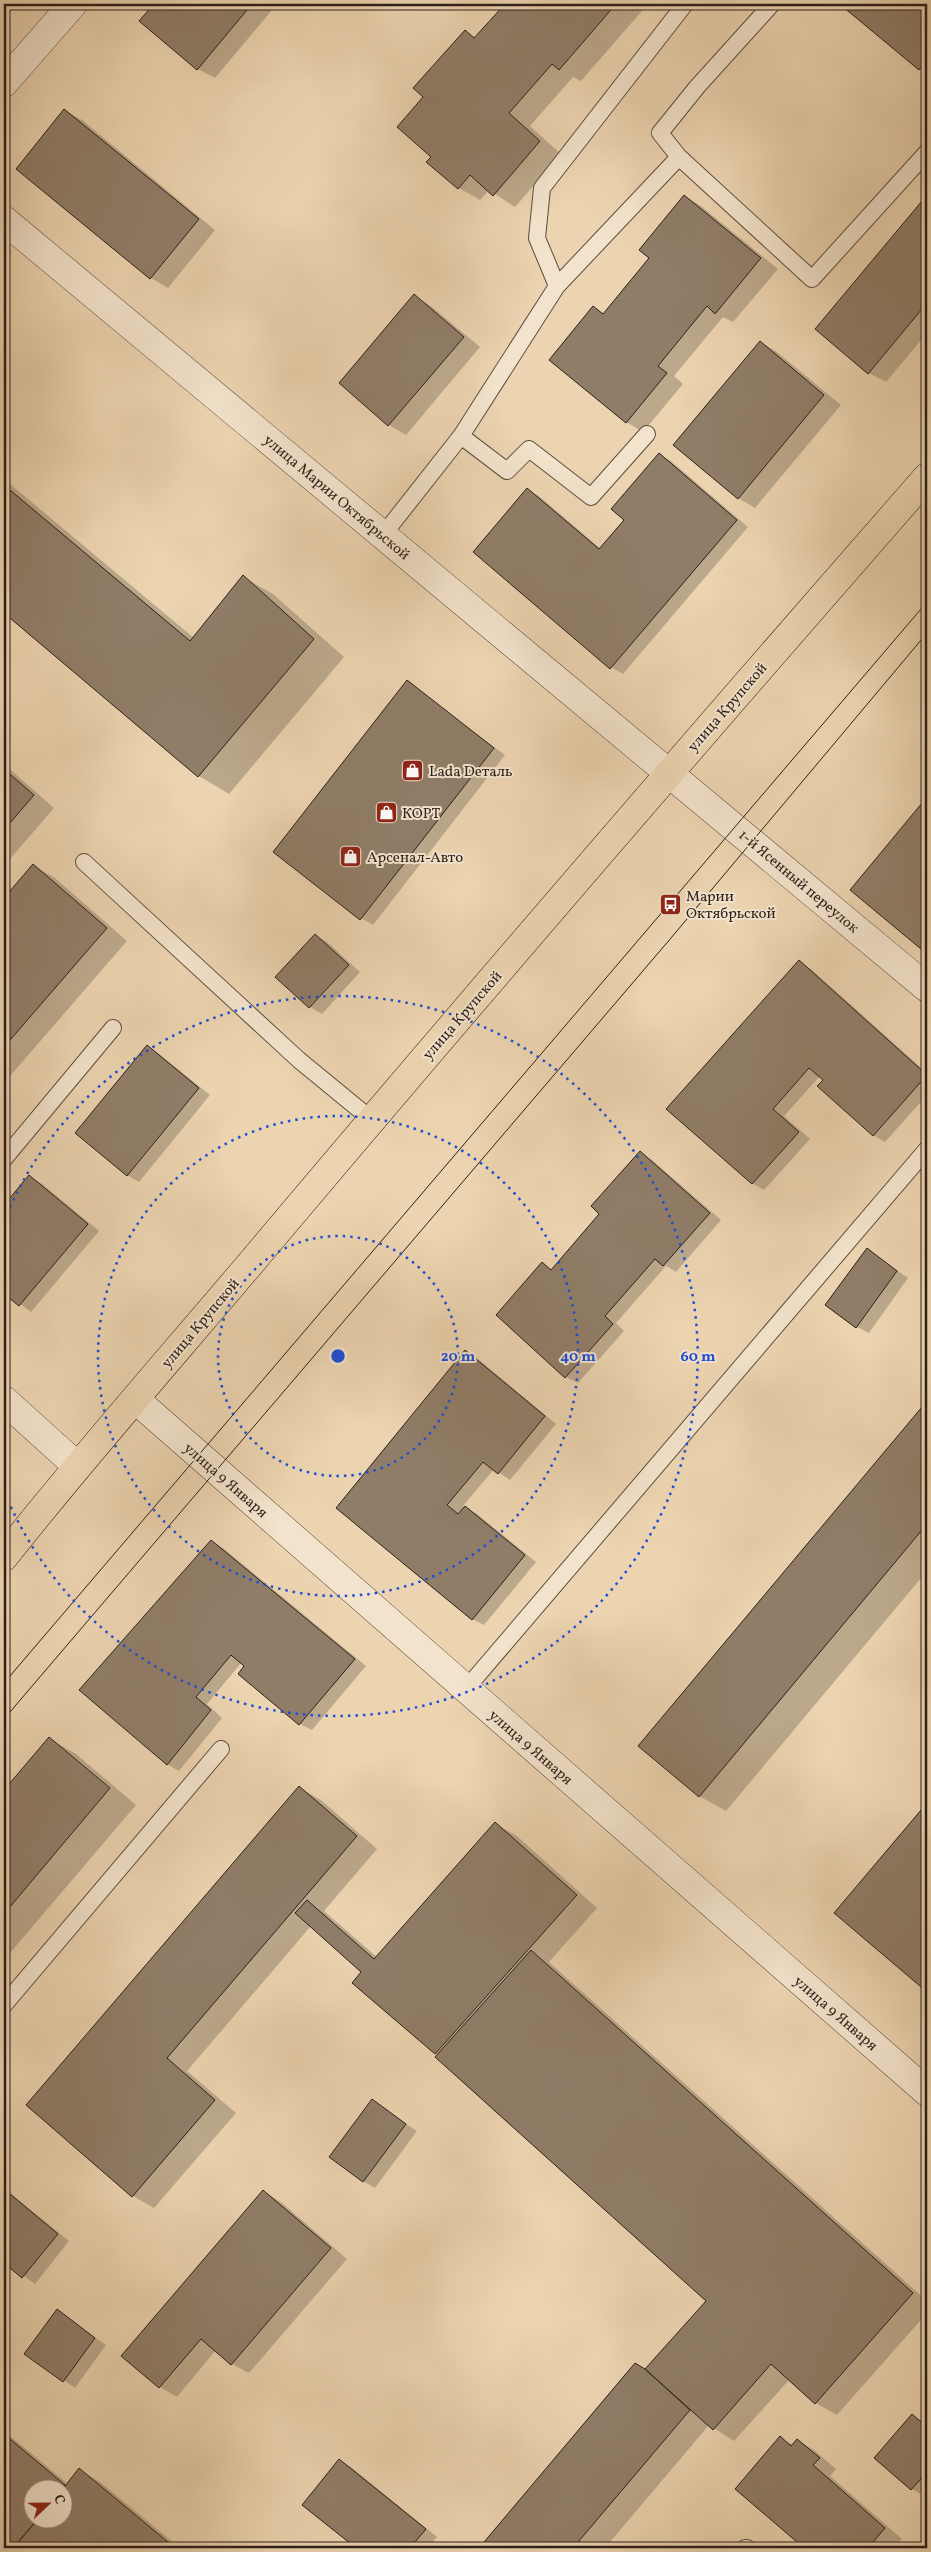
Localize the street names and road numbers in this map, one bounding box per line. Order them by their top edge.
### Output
street label: улица Марии Октябрьской [258,431,414,566]
street label: улица Крупской [684,659,773,757]
street label: 1-й Ясенный переулок [733,825,863,939]
street label: улица Крупской [419,967,508,1065]
street label: улица Крупской [157,1274,245,1374]
street label: улица 9 Января [178,1439,272,1524]
street label: улица 9 Января [483,1706,577,1791]
street label: улица 9 Января [788,1972,882,2057]

